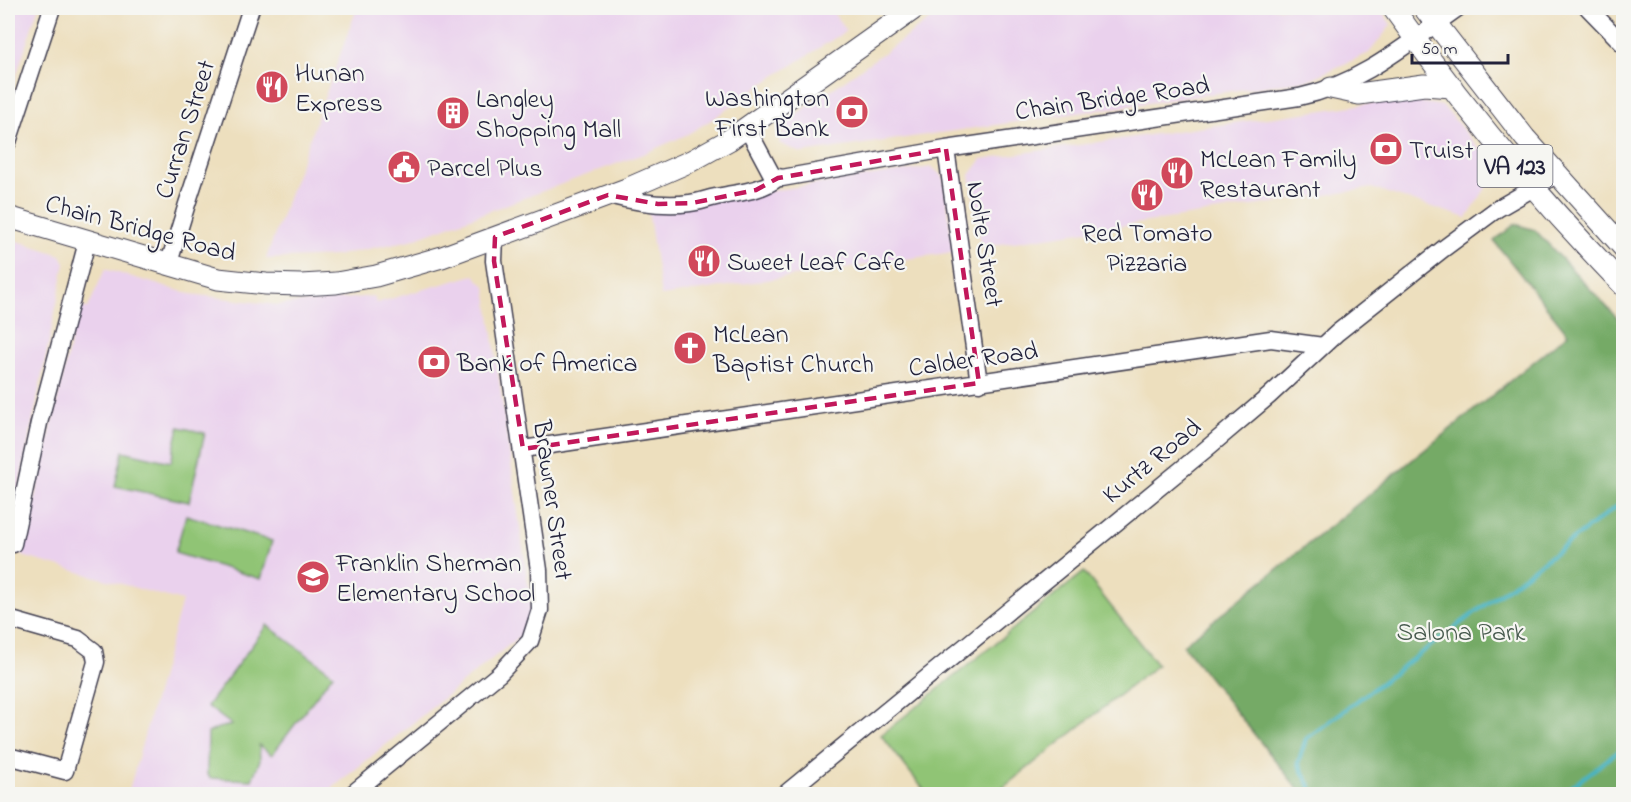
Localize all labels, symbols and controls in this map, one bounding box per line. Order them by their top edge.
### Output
scale bar [1412,27,1508,65]
text: 50 m [1421,37,1458,63]
street label: Curran Street [147,55,227,204]
place label: Hunan Express [295,56,383,124]
street label: Chain Bridge Road [1013,67,1212,132]
restaurant icon: Hunan Express [254,69,290,105]
place label: Washington First Bank [705,81,830,149]
place label: Langley Shopping Mall [476,82,621,150]
bank icon: Washington First Bank [834,94,870,130]
building icon: Langley Shopping Mall [435,95,471,131]
bank icon: Truist [1368,131,1404,167]
place label: Truist [1409,133,1474,171]
place label: McLean Family Restaurant [1200,142,1357,210]
road number: VA 123 [1478,145,1552,187]
public building icon: Parcel Plus [386,149,422,185]
place label: Parcel Plus [427,151,543,189]
restaurant icon: McLean Family Restaurant [1159,155,1195,191]
restaurant icon: Red Tomato Pizzaria [1129,177,1165,213]
street label: Nolte Street [954,179,1012,310]
street label: Chain Bridge Road [41,186,240,274]
place label: Red Tomato Pizzaria [1082,216,1213,284]
restaurant icon: Sweet Leaf Cafe [686,243,722,279]
place label: Sweet Leaf Cafe [727,245,906,283]
place label: McLean Baptist Church [712,317,874,385]
church icon: McLean Baptist Church [672,330,708,366]
street label: Calder Road [906,333,1041,389]
bank icon: Bank of America [416,344,452,380]
place label: Bank of America [456,346,638,384]
street label: Kurtz Road [1095,410,1211,514]
street label: Brawner Street [521,417,581,583]
place label: Franklin Sherman Elementary School [335,546,535,614]
school or university icon: Franklin Sherman Elementary School [295,559,331,595]
park label: Salona Park [1397,615,1526,653]

